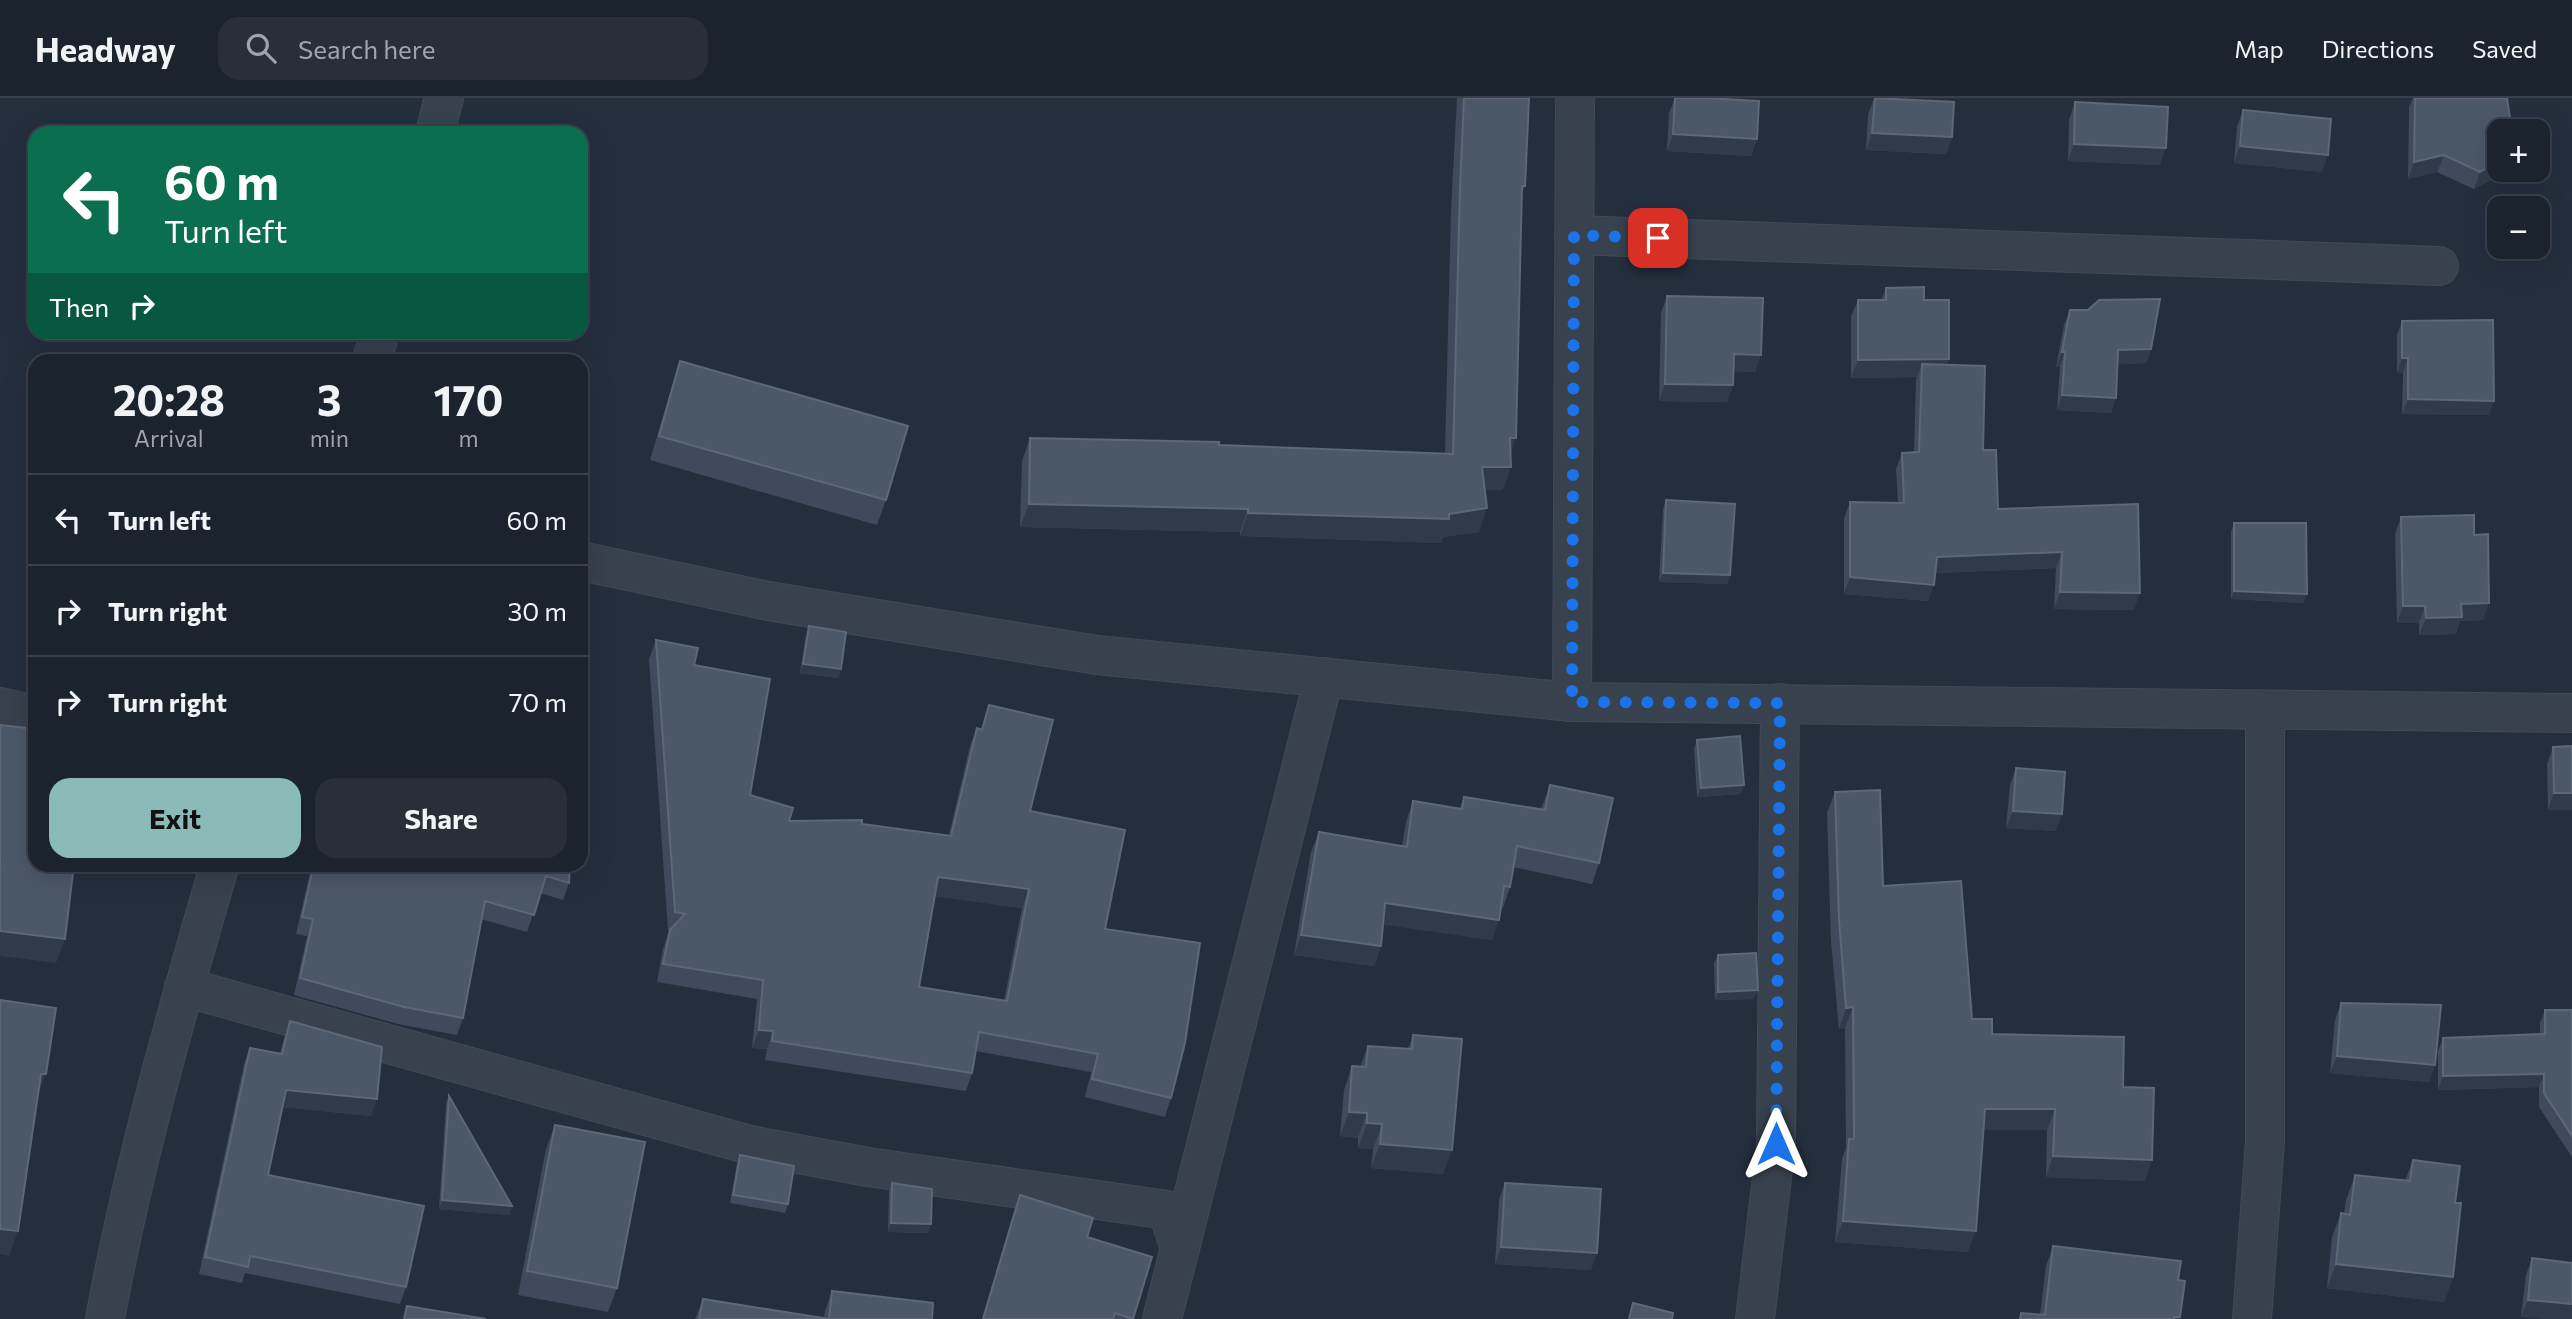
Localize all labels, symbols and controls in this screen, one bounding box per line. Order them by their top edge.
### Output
search box [218,17,708,80]
text: Headway [35,28,176,69]
icon: search [242,29,280,67]
text: Search here [298,33,436,64]
text: Map [2234,34,2284,63]
text: Directions [2322,34,2434,63]
text: Saved [2472,34,2537,63]
map controls [2487,119,2550,259]
button: + [2487,119,2550,182]
text: 60 m [164,150,279,210]
icon: left [49,154,140,245]
button: − [2487,196,2550,259]
pin [1628,208,1688,268]
text: Turn left [164,210,288,250]
icon: arrive [1639,219,1677,257]
icon: right [123,287,161,325]
text: Then [49,291,109,322]
text: 20:28 [113,373,225,425]
text: 3 [317,373,342,425]
text: 170 [434,373,503,425]
text: Arrival [134,424,204,452]
text: min [310,424,349,452]
text: m [458,424,478,452]
icon: left [49,501,87,539]
text: Turn left [108,504,211,535]
text: 60 m [507,504,567,535]
icon: right [49,592,87,630]
text: Turn right [108,595,227,626]
text: 30 m [508,595,567,626]
icon: right [49,683,87,721]
text: Turn right [108,686,227,717]
text: 70 m [509,686,567,717]
button: Exit [49,778,301,858]
button: Share [315,778,567,858]
position arrow [1739,1107,1813,1181]

